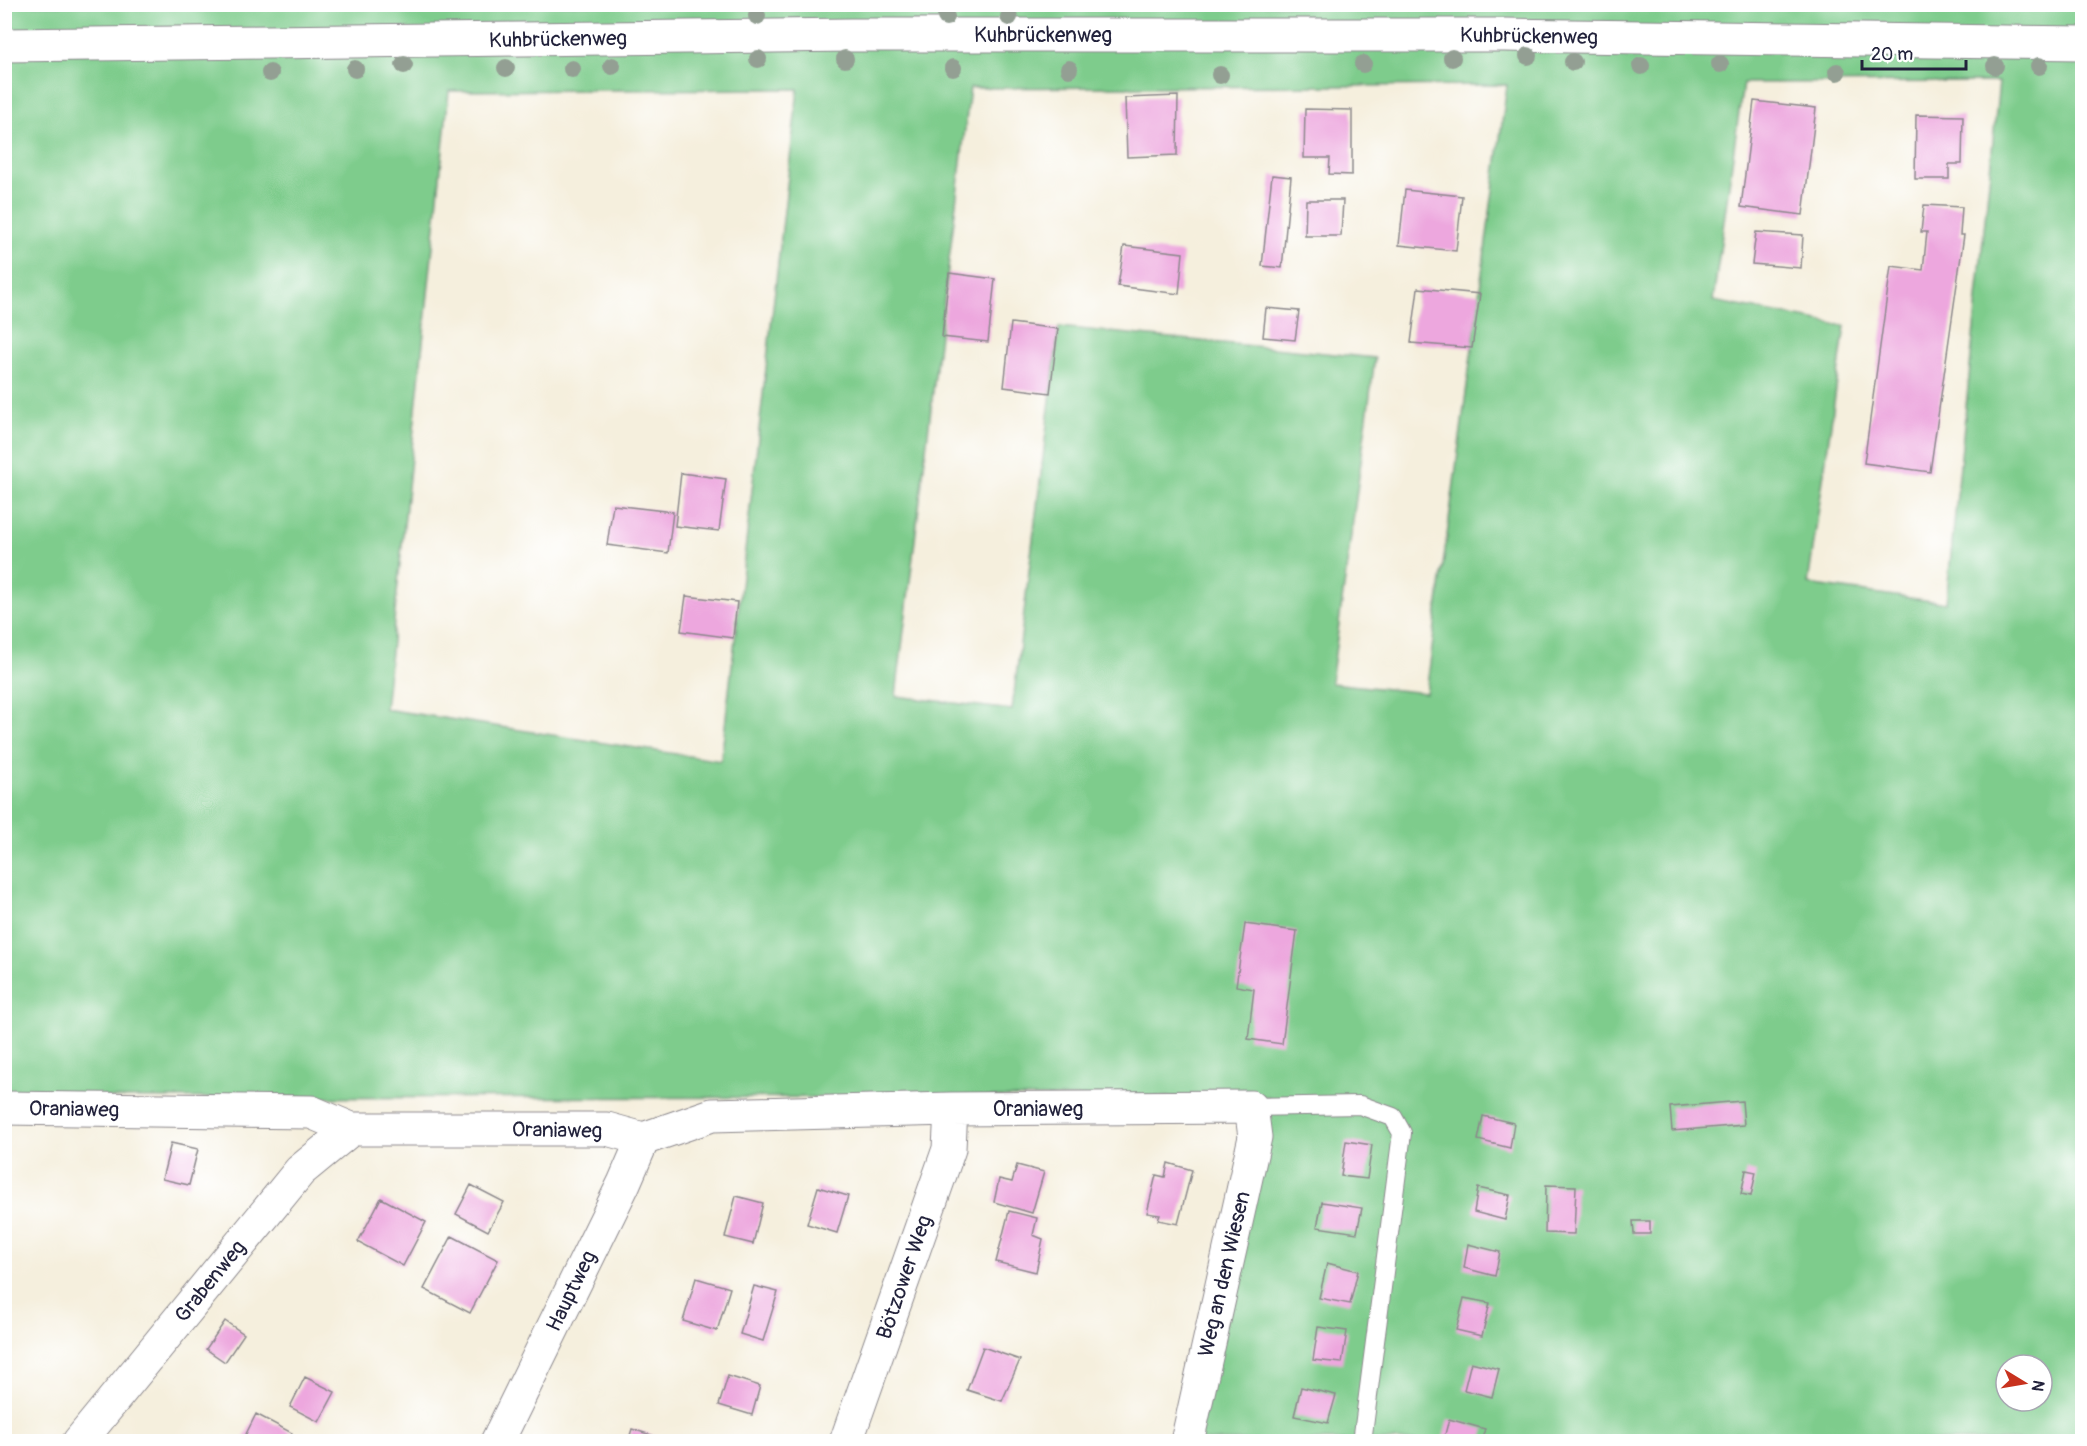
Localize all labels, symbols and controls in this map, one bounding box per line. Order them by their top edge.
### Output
street label: Kuhbrückenweg [974,22,1112,49]
street label: Kuhbrückenweg [1460,22,1598,51]
street label: Kuhbrückenweg [489,25,627,54]
scale bar [1862,33,1966,71]
text: 20 m [1871,43,1913,66]
street label: Oraniaweg [29,1095,119,1124]
street label: Oraniaweg [993,1096,1083,1123]
street label: Oraniaweg [512,1116,602,1145]
street label: Weg an den Wiesen [1192,1189,1257,1360]
street label: Bötzower Weg [871,1212,938,1343]
street label: Grabenweg [169,1235,252,1328]
street label: Hauptweg [540,1246,603,1336]
north arrow [1994,1353,2054,1413]
text: N [2027,1378,2049,1393]

